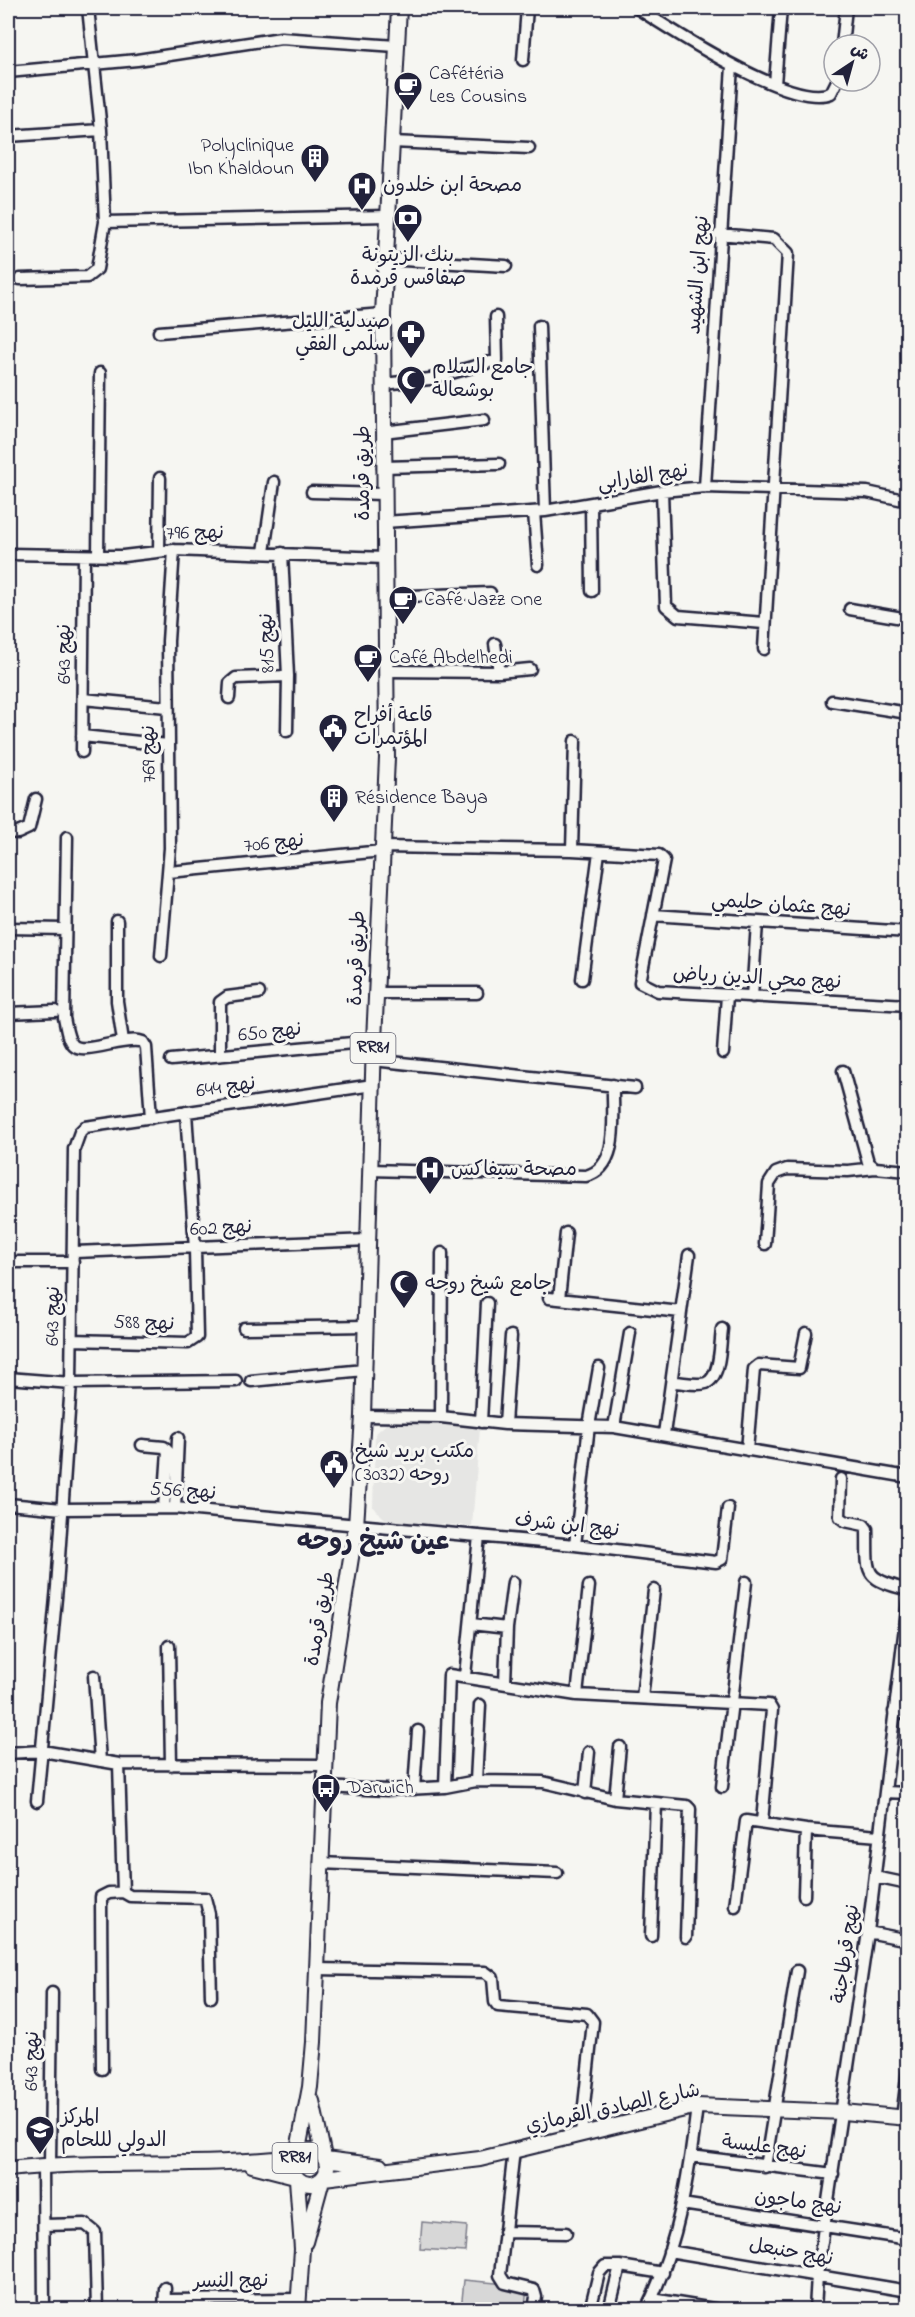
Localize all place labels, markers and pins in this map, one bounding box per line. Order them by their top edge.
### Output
place label: Cafétéria Les Cousins [429,60,527,112]
cafe icon: Cafétéria Les Cousins [392,70,424,112]
place label: Polyclinique Ibn Khaldoun [188,132,294,184]
building icon: Polyclinique Ibn Khaldoun [299,142,331,184]
hospital icon: مصحة ابن خلدون [346,170,378,212]
place label: مصحة ابن خلدون [383,172,522,201]
bank icon: بنك الزيتونة صفاقس قرمدة [392,202,424,244]
place label: بنك الزيتونة صفاقس قرمدة [350,242,466,294]
place label: صيدلية الليل سلمى الفقي [292,308,390,361]
pharmacy icon: صيدلية الليل سلمى الفقي [395,318,427,360]
place label: جامع السلام بوشعالة [432,354,533,406]
mosque icon: جامع السلام بوشعالة [395,364,427,406]
cafe icon: Café Jazz One [387,584,419,626]
place label: Café Jazz One [424,586,542,615]
cafe icon: Café Abdelhedi [352,642,384,684]
place label: Café Abdelhedi [389,644,513,673]
place label: قاعة أفراح المؤتمرات [354,702,433,754]
public building icon: قاعة أفراح المؤتمرات [317,712,349,754]
building icon: Résidence Baya [318,782,350,824]
place label: Résidence Baya [355,784,488,813]
hospital icon: مصحة سيفاكس [414,1154,446,1196]
place label: مصحة سيفاكس [451,1156,577,1185]
mosque icon: جامع شيخ روحه [388,1268,420,1310]
place label: جامع شيخ روحه [425,1270,552,1299]
place label: مكتب بريد شيخ روحه (3032) [355,1438,474,1490]
public building icon: مكتب بريد شيخ روحه (3032) [318,1448,350,1490]
bus stop icon: Darwich [310,1772,342,1814]
place label: Darwich [346,1774,414,1803]
place label: المركز الدولي لللحام [59,2104,167,2157]
school or university icon: المركز الدولي لللحام [24,2114,56,2156]

